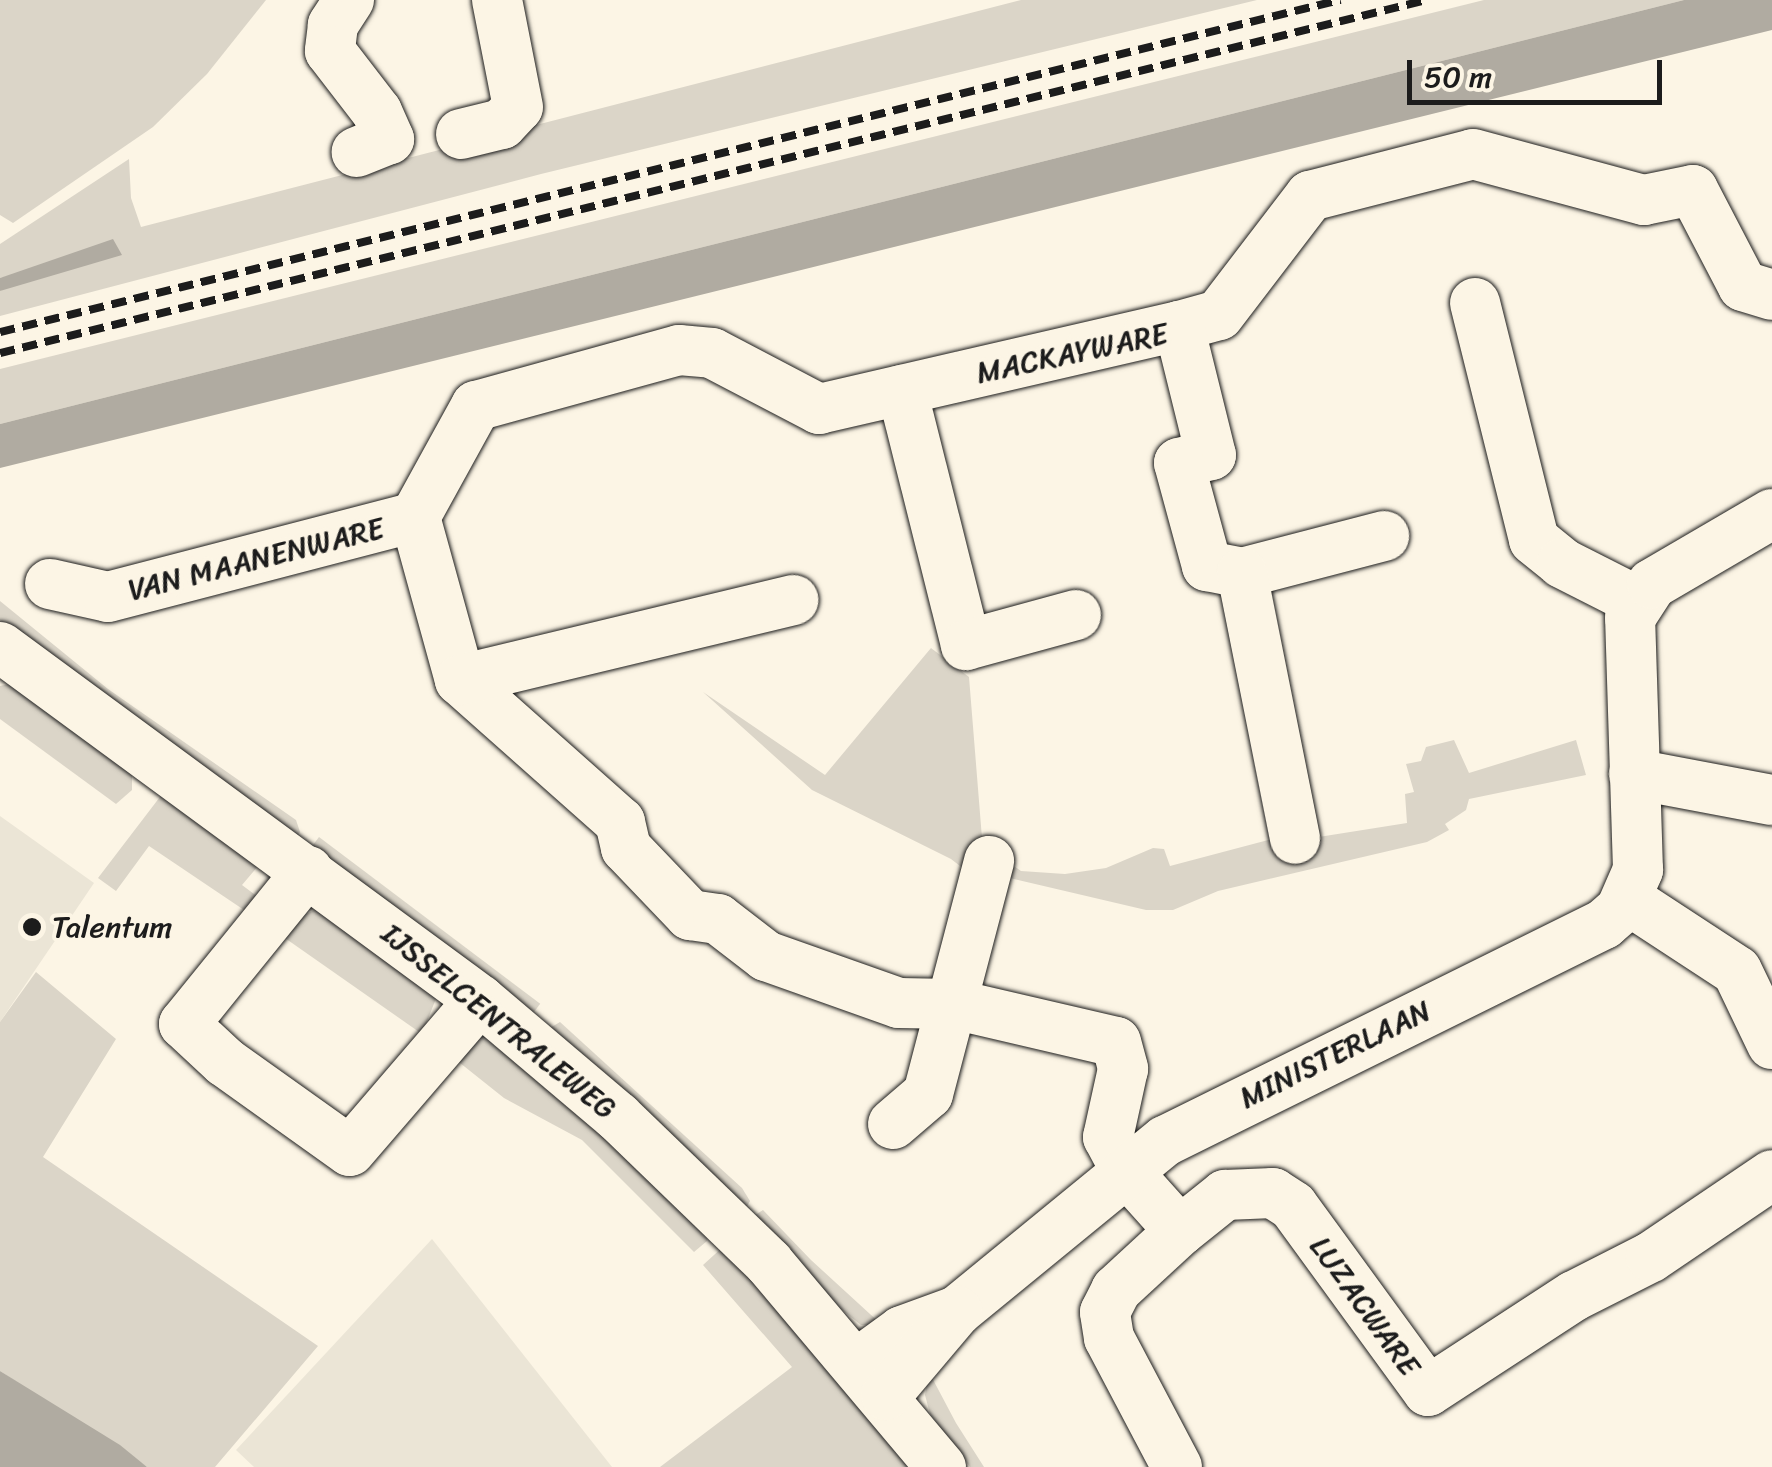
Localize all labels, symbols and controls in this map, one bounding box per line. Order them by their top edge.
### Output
scale bar [1412,40,1667,102]
text: 50 m [1424,50,1492,104]
street label: MACKAYWARE [973,315,1171,391]
street label: VAN MAANENWARE [126,510,386,608]
place label: Talentum [52,909,172,945]
street label: IJSSELCENTRALEWEG [374,915,624,1127]
marker: Talentum [21,916,43,938]
street label: MINISTERLAAN [1234,992,1436,1116]
street label: LUZACWARE [1302,1229,1428,1383]

